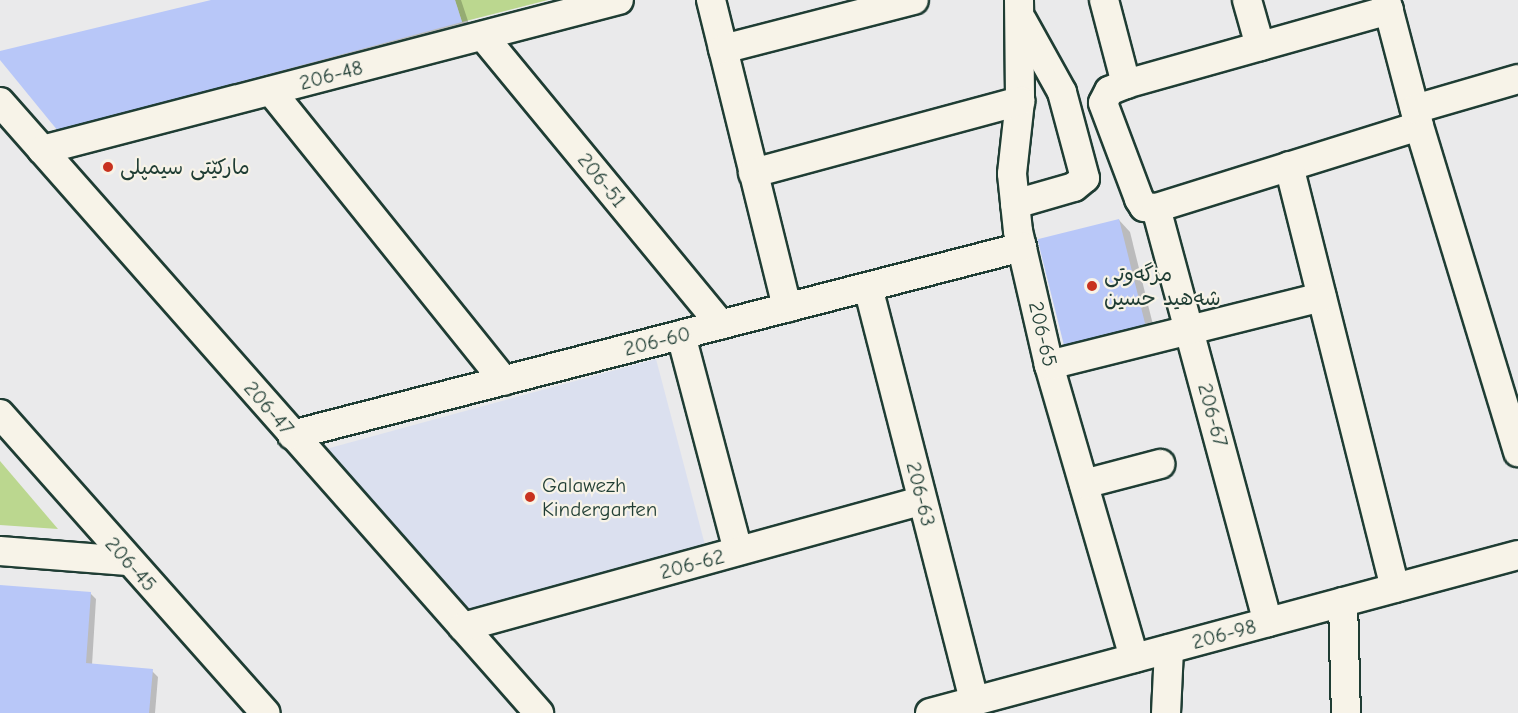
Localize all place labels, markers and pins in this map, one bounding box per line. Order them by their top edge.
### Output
place label: مارکێتی سیمپلی [120,154,250,180]
marker: مارکێتی سیمپلی [101,160,115,174]
place label: مزگەوتی شەهید حسين [1104,261,1221,311]
marker: مزگەوتی شەهید حسين [1085,279,1099,293]
place label: Galawezh Kindergarten [542,472,657,522]
marker: Galawezh Kindergarten [523,490,537,504]

